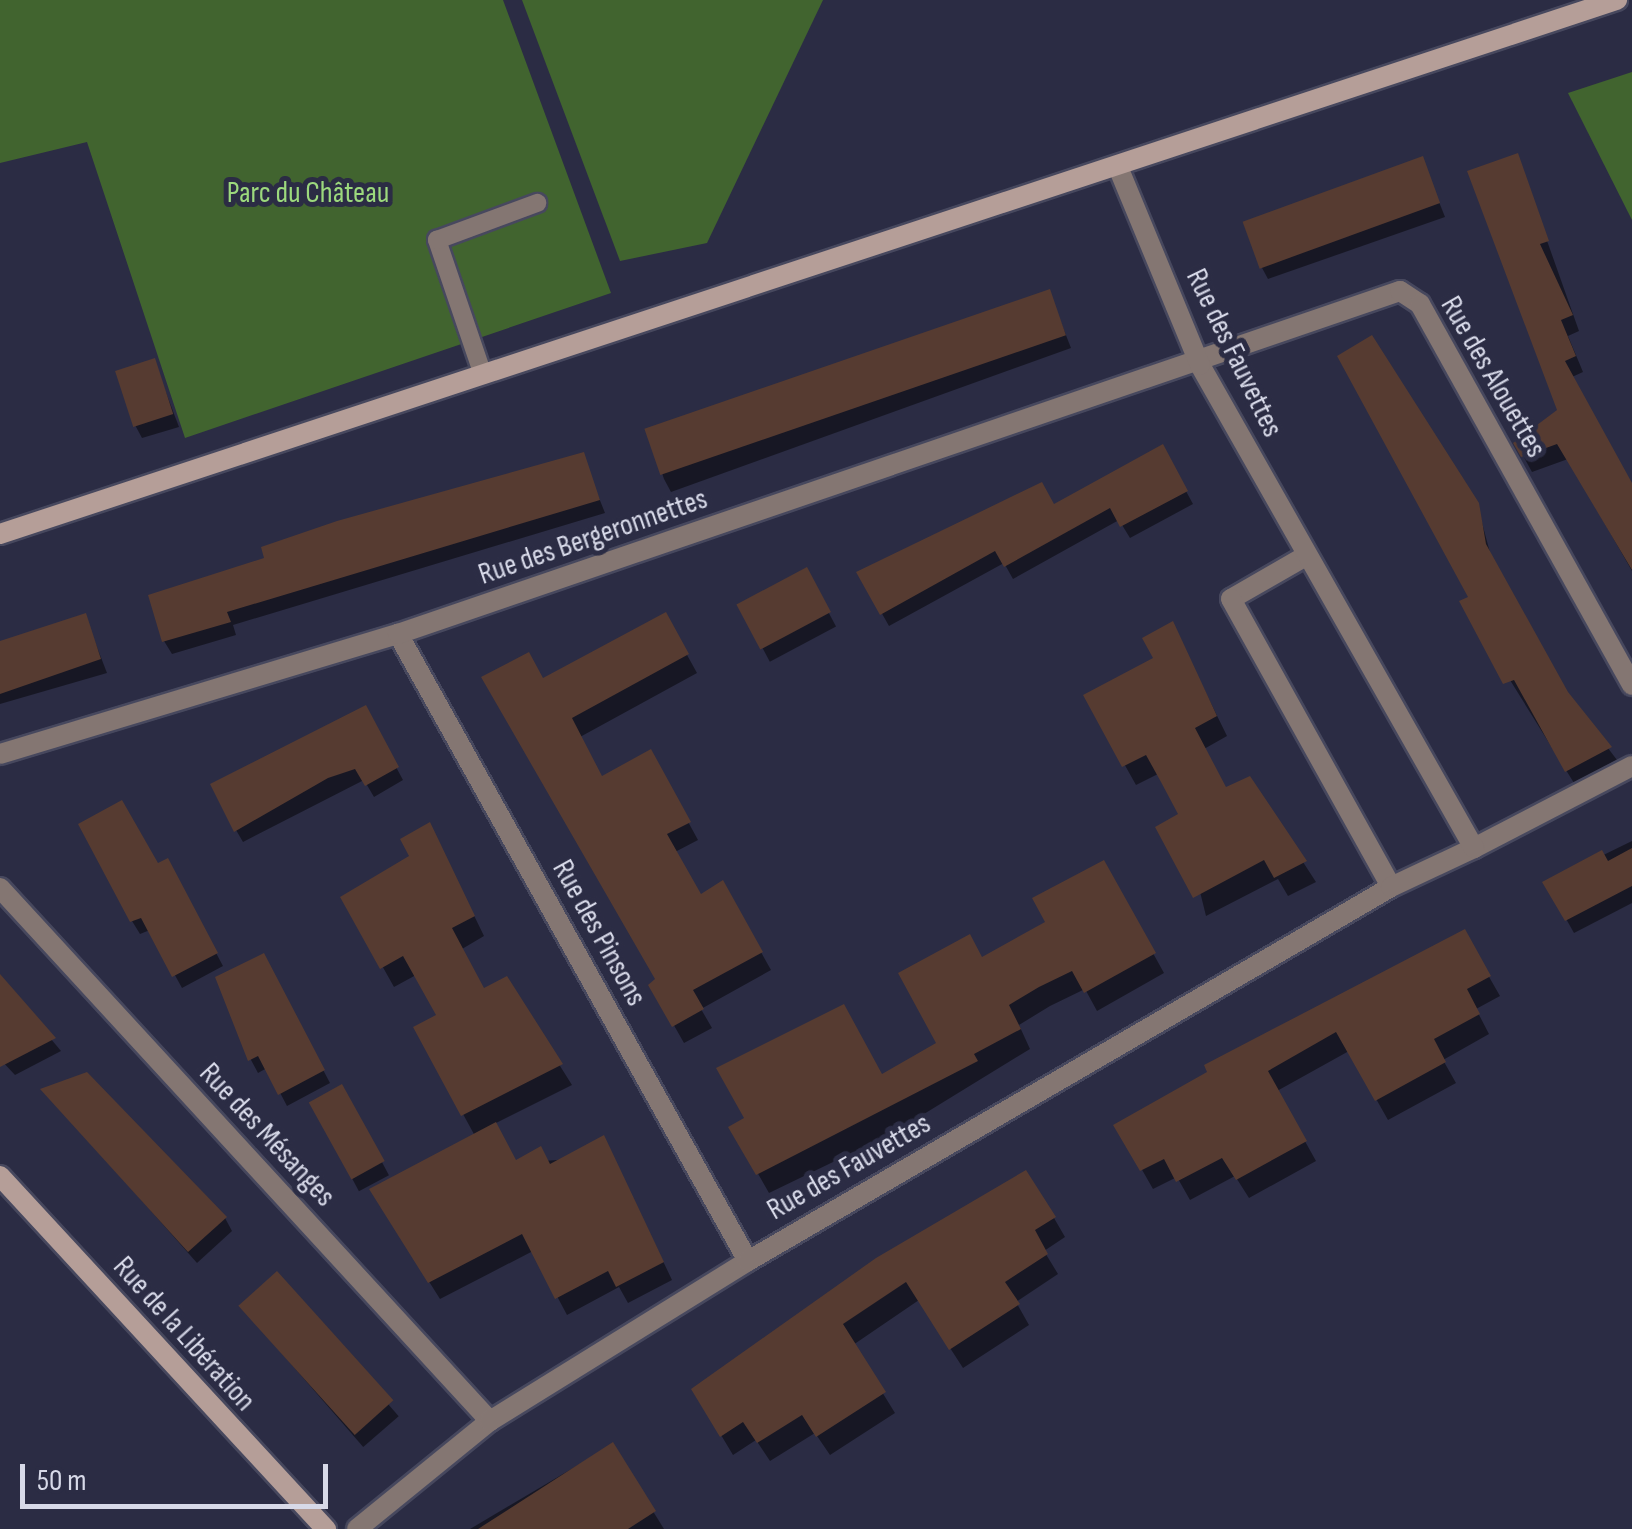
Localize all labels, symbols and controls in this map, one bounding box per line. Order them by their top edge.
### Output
park label: Parc du Château [227,175,389,211]
street label: Rue des Fauvettes [1178,263,1290,443]
street label: Rue des Alouettes [1432,290,1554,464]
street label: Rue des Bergeronnettes [474,481,712,593]
street label: Rue des Pinsons [544,854,654,1012]
street label: Rue des Mésanges [191,1056,343,1214]
street label: Rue des Fauvettes [761,1106,937,1228]
street label: Rue de la Libération [105,1249,263,1419]
scale bar [25,1444,332,1506]
text: 50 m [37,1463,86,1499]

